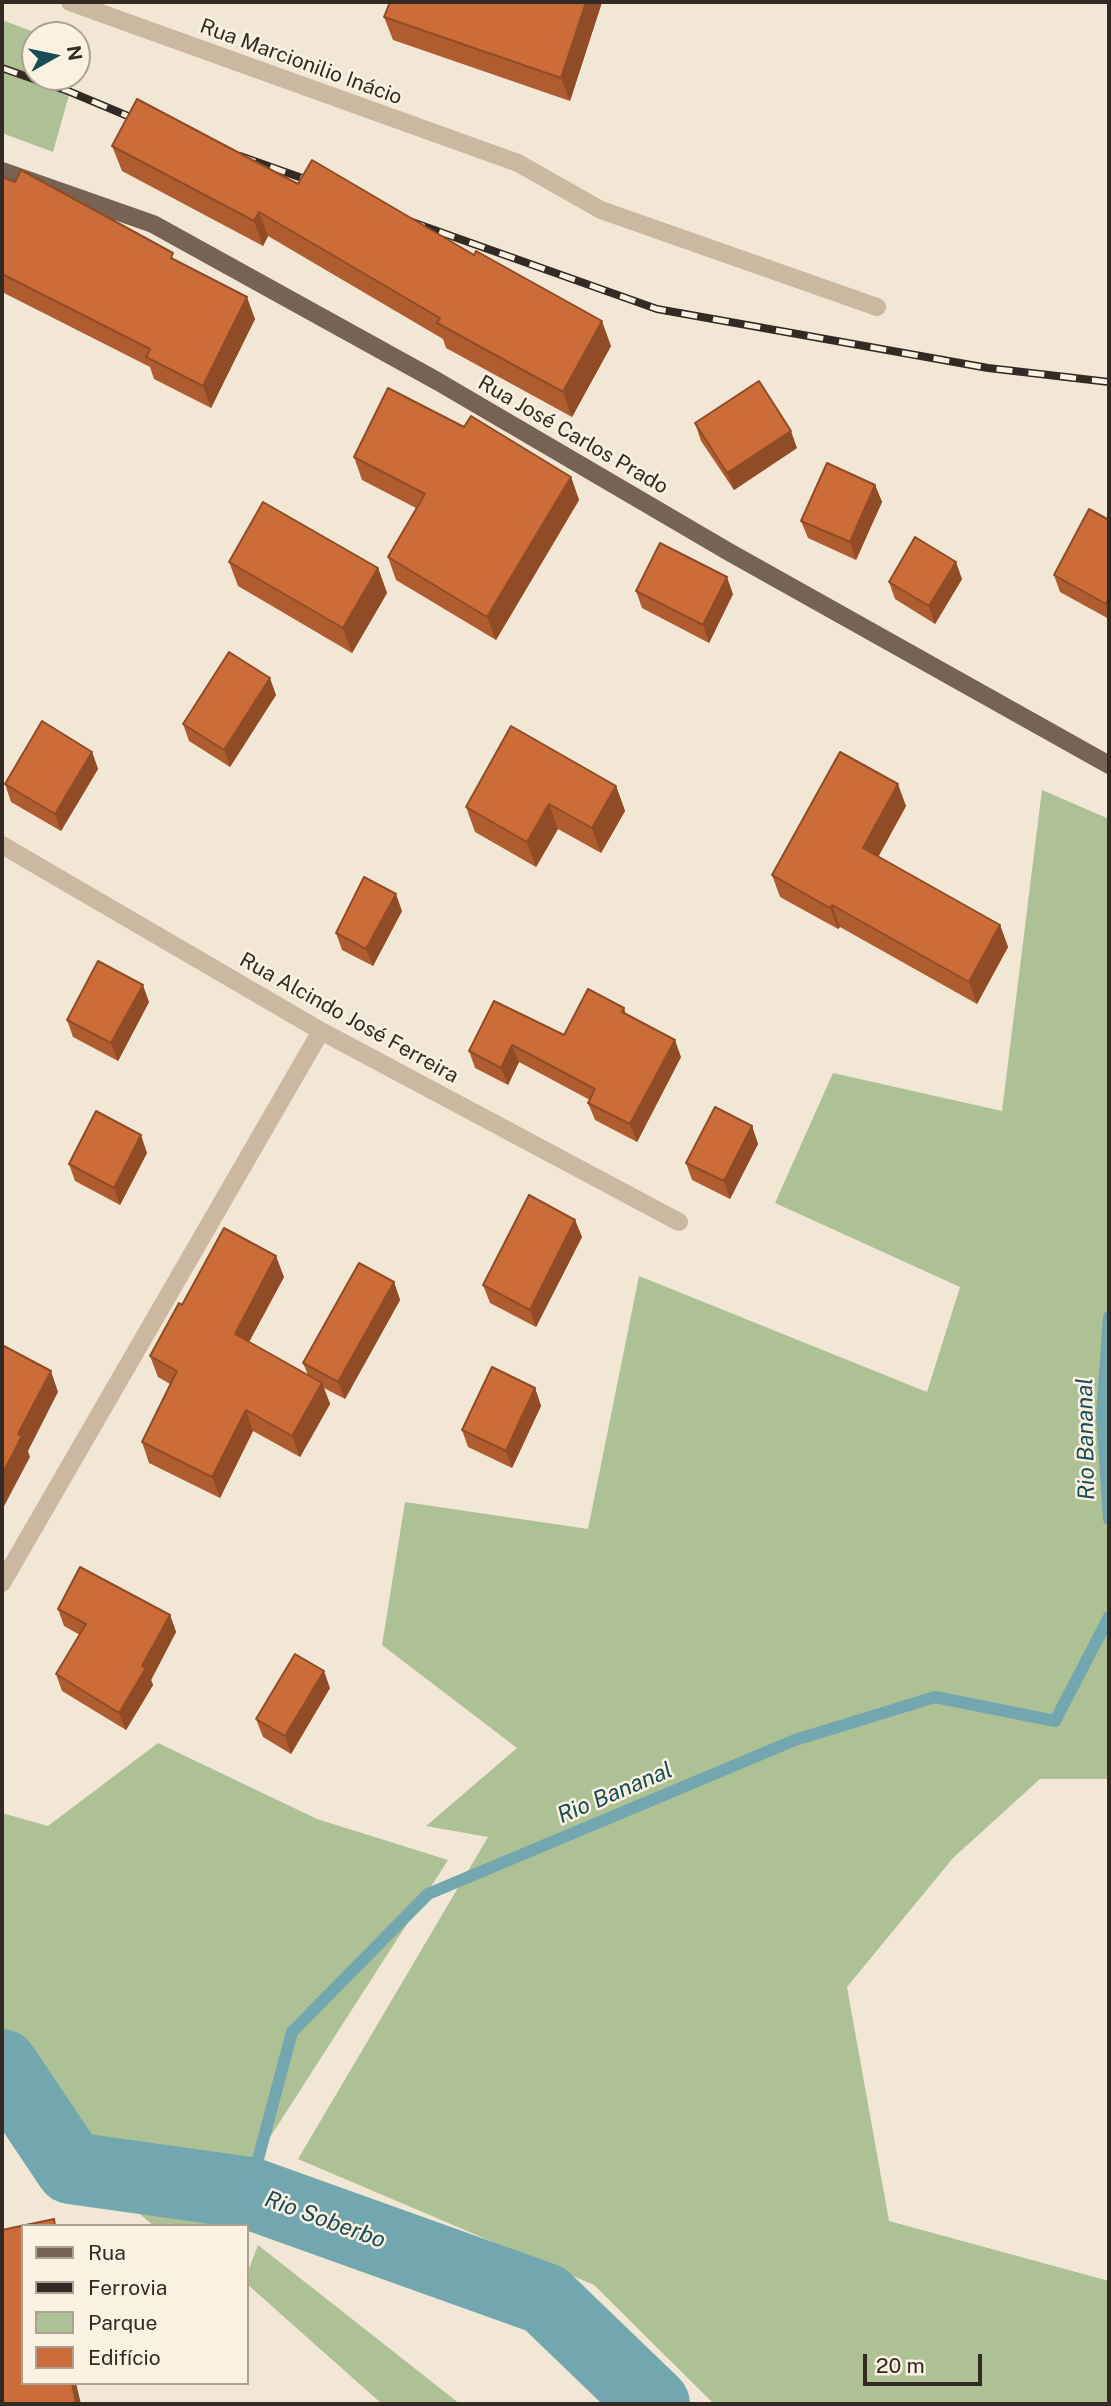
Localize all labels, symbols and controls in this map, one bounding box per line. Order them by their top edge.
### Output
street label: Rua Marcionilio Inácio [196,14,406,110]
north arrow [21,21,91,91]
text: N [63,44,87,62]
street label: Rua José Carlos Prado [473,370,673,500]
street label: Rua Alcindo José Ferreira [235,947,463,1089]
water label: Rio Bananal [1071,1378,1101,1500]
water label: Rio Bananal [553,1756,677,1830]
water label: Rio Soberbo [261,2185,389,2255]
legend [21,2224,248,2385]
text: Rua [88,2240,126,2265]
text: Ferrovia [88,2275,167,2300]
text: Parque [88,2310,157,2335]
scale bar [866,2340,985,2384]
text: Edifício [88,2345,161,2370]
text: 20 m [876,2353,925,2378]

